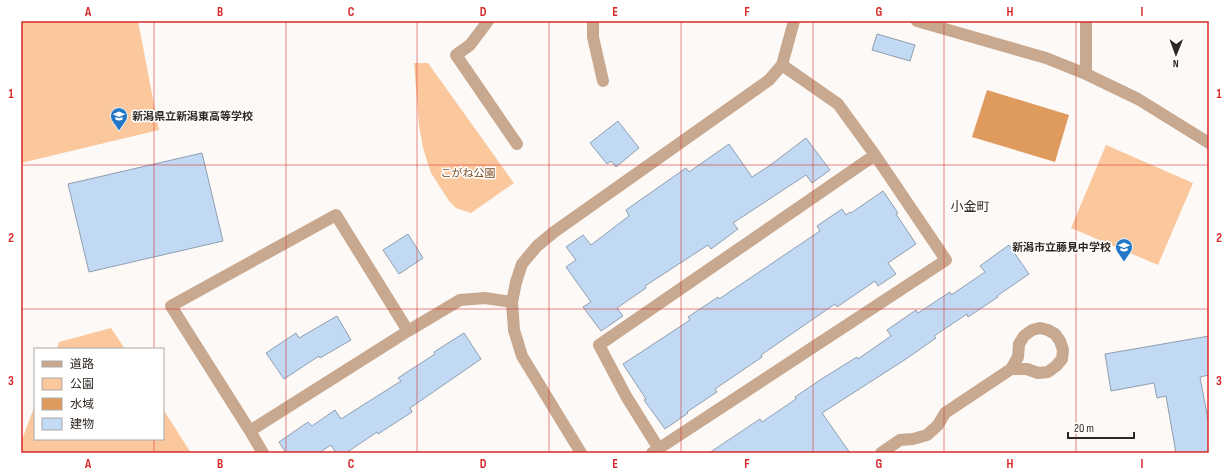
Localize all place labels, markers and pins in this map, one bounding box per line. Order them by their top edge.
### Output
school or university icon: 新潟県立新潟東高等学校 [109,106,129,131]
place label: 新潟県立新潟東高等学校 [132,110,253,123]
school or university icon: 新潟市立藤見中学校 [1114,237,1134,262]
place label: 新潟市立藤見中学校 [1012,241,1111,254]

